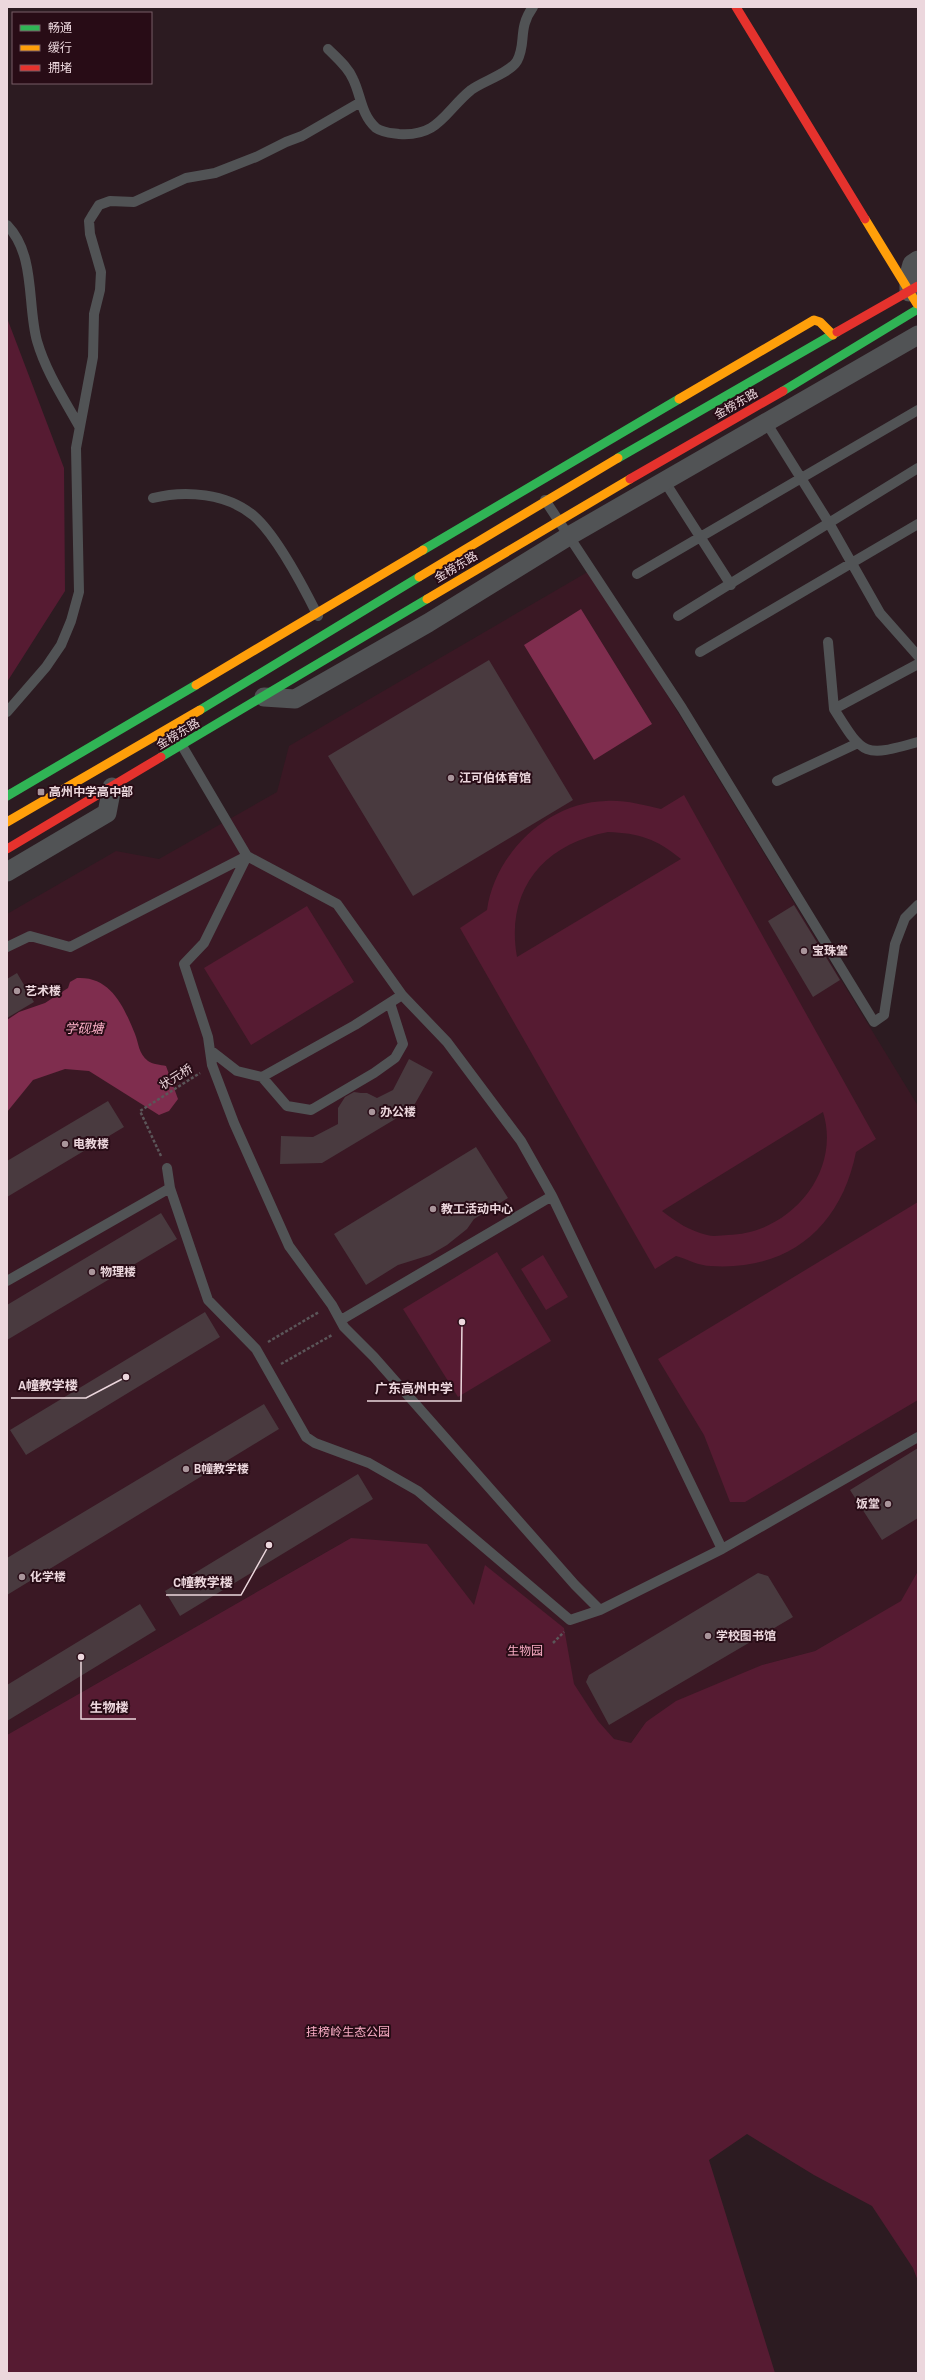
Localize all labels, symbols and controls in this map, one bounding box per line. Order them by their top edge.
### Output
legend [12,12,152,84]
text: 畅通 [48,20,72,36]
text: 缓行 [48,40,72,56]
text: 拥堵 [48,60,72,76]
street label: 金榜东路 [711,385,761,423]
street label: 金榜东路 [431,548,481,586]
street label: 金榜东路 [153,715,203,753]
place label: 江可伯体育馆 [459,770,531,786]
marker: 江可伯体育馆 [446,773,456,783]
place label: 高州中学高中部 [49,784,133,800]
marker: 高州中学高中部 [36,787,46,797]
place label: 宝珠堂 [812,943,848,959]
marker: 宝珠堂 [799,946,809,956]
place label: 艺术楼 [25,983,61,999]
marker: 艺术楼 [12,986,22,996]
water label: 学砚塘 [64,1020,105,1037]
street label: 状元桥 [156,1061,196,1093]
place label: 办公楼 [380,1104,416,1120]
marker: 办公楼 [367,1107,377,1117]
place label: 电教楼 [73,1136,109,1152]
marker: 电教楼 [60,1139,70,1149]
place label: 教工活动中心 [441,1201,513,1217]
marker: 教工活动中心 [428,1204,438,1214]
place label: 物理楼 [100,1264,136,1280]
marker: 物理楼 [87,1267,97,1277]
callout: A幢教学楼 [11,1373,86,1398]
callout: 广东高州中学 [367,1376,461,1401]
text: A幢教学楼 [18,1377,78,1394]
text: 广东高州中学 [375,1380,453,1397]
place label: B幢教学楼 [194,1461,249,1477]
marker: B幢教学楼 [181,1464,191,1474]
place label: 饭堂 [856,1496,880,1512]
marker: 饭堂 [883,1499,893,1509]
place label: 化学楼 [30,1569,66,1585]
callout: C幢教学楼 [166,1570,241,1595]
marker: 化学楼 [17,1572,27,1582]
text: C幢教学楼 [173,1574,233,1591]
place label: 学校图书馆 [716,1628,776,1644]
marker: 学校图书馆 [703,1631,713,1641]
park label: 生物园 [507,1643,543,1659]
callout: 生物楼 [81,1694,136,1719]
text: 生物楼 [89,1699,129,1716]
park label: 挂榜岭生态公园 [306,2024,390,2040]

